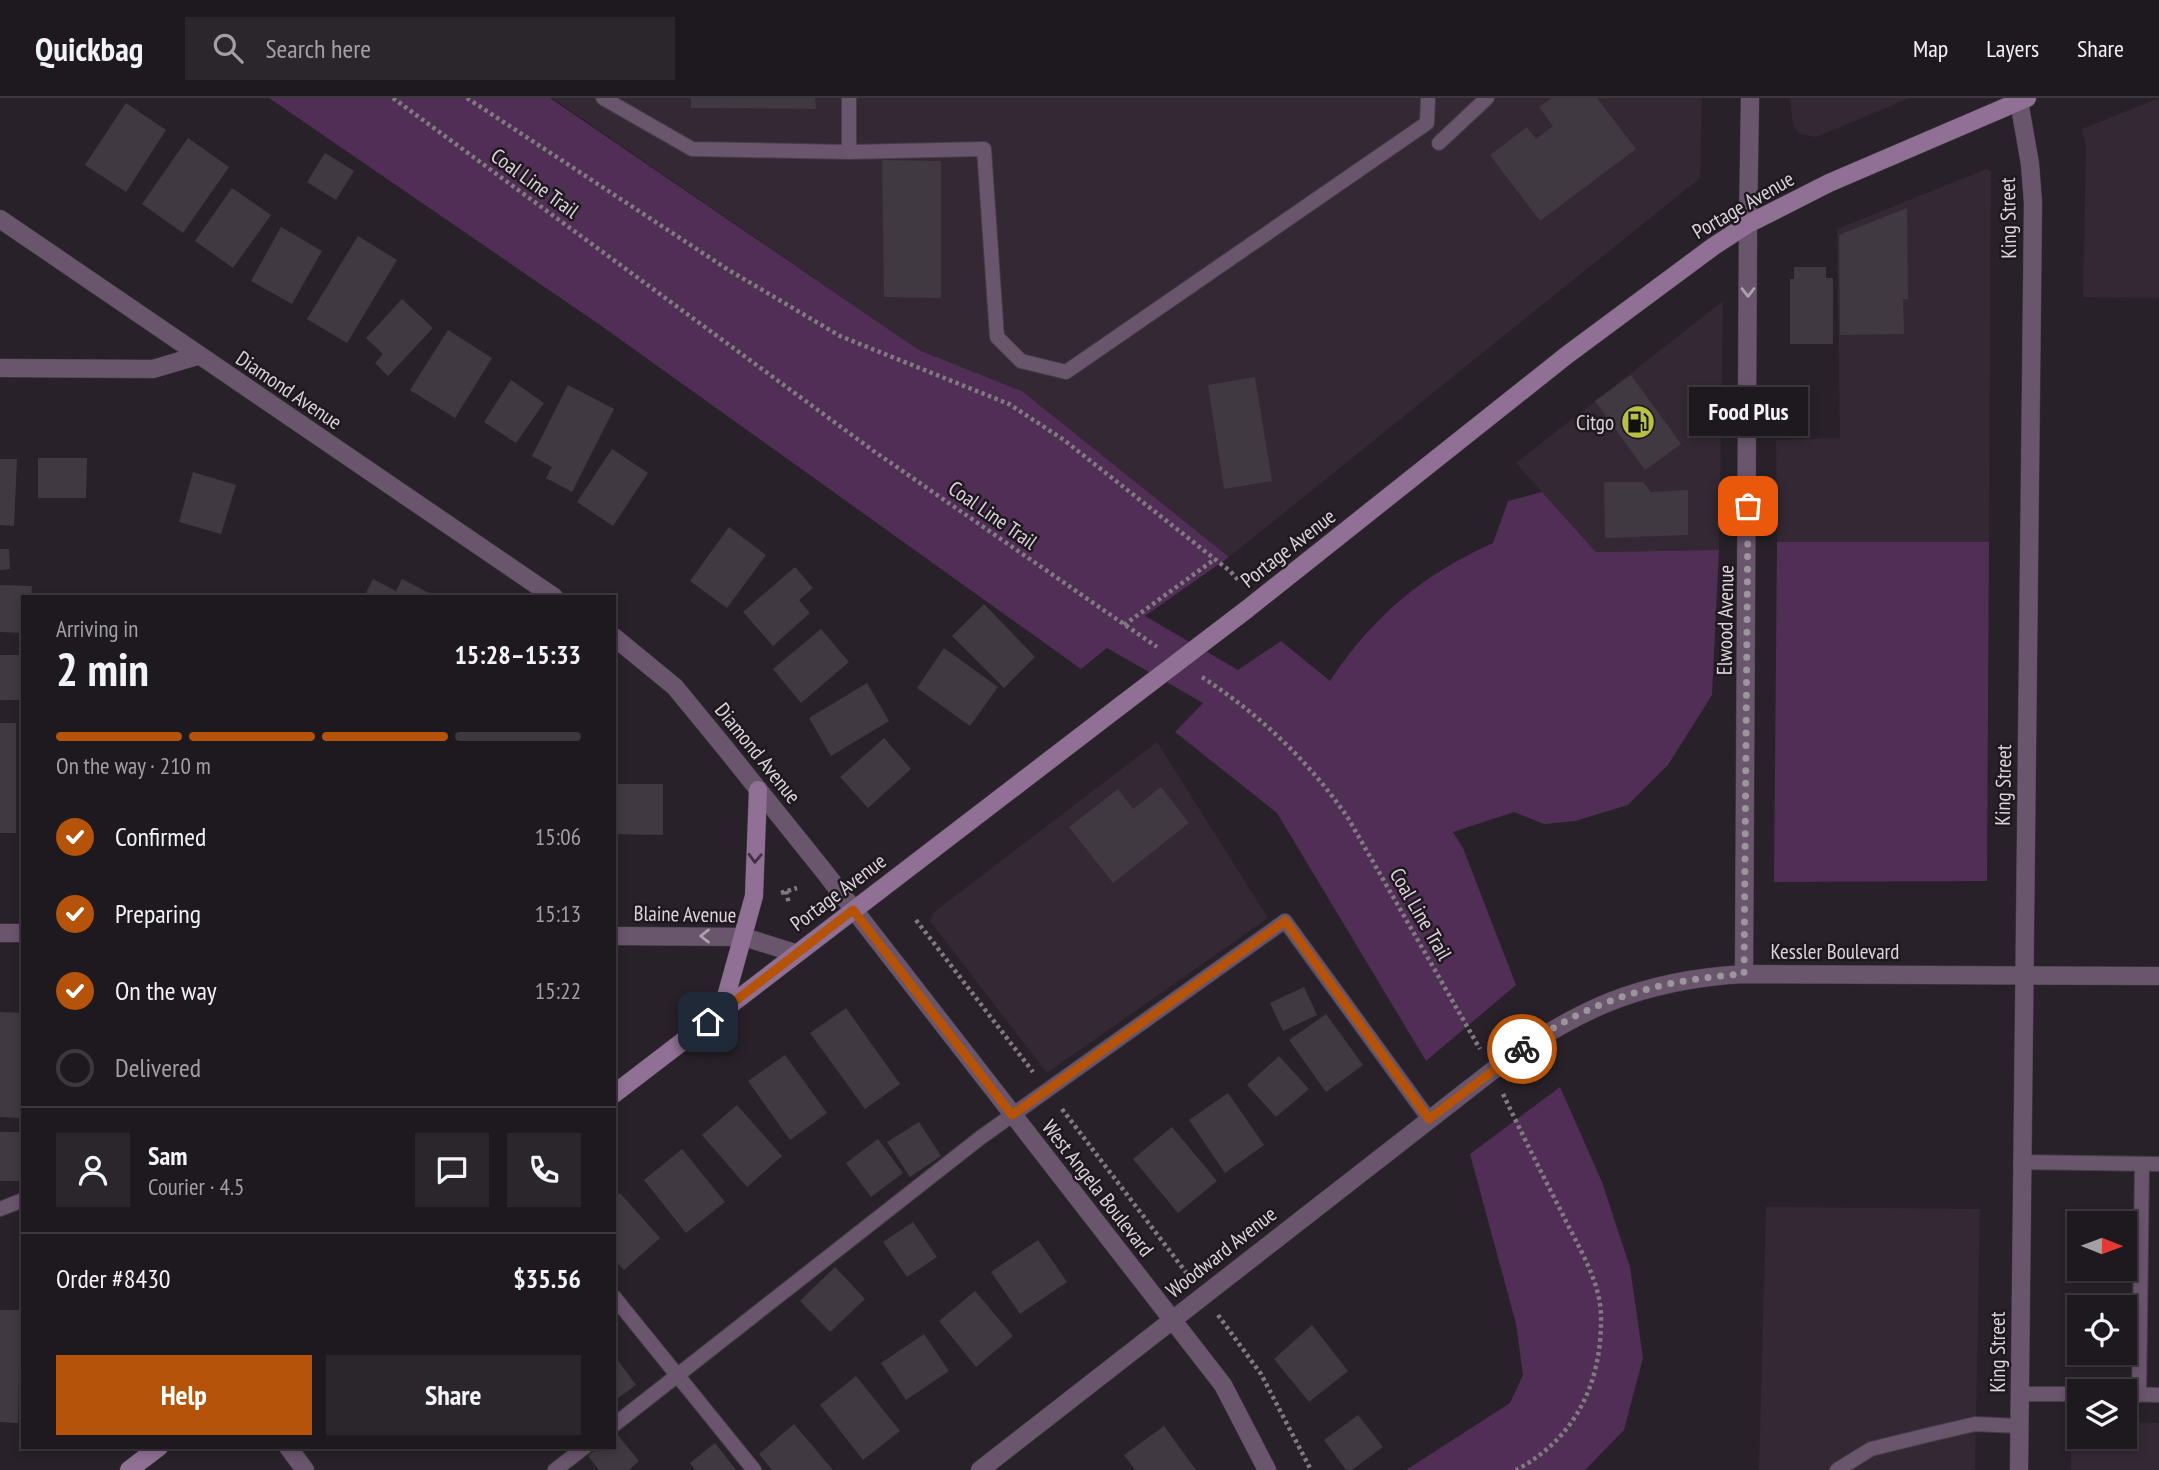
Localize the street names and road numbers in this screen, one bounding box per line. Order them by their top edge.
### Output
street label: Coal Line Trail [486,142,584,224]
street label: Portage Avenue [1687,165,1799,245]
street label: King Street [1994,177,2022,259]
street label: Diamond Avenue [231,345,347,435]
street label: Coal Line Trail [943,475,1043,555]
street label: Portage Avenue [1235,503,1341,593]
street label: Elwood Avenue [1711,565,1739,675]
street label: Diamond Avenue [709,697,807,809]
street label: King Street [1989,744,2017,826]
street label: Portage Avenue [785,847,891,937]
street label: Coal Line Trail [1384,863,1458,965]
street label: Blaine Avenue [633,900,737,928]
street label: Kessler Boulevard [1771,938,1899,965]
street label: West Angela Boulevard [1036,1114,1160,1262]
street label: Woodward Avenue [1160,1200,1282,1304]
street label: King Street [1984,1311,2011,1393]

